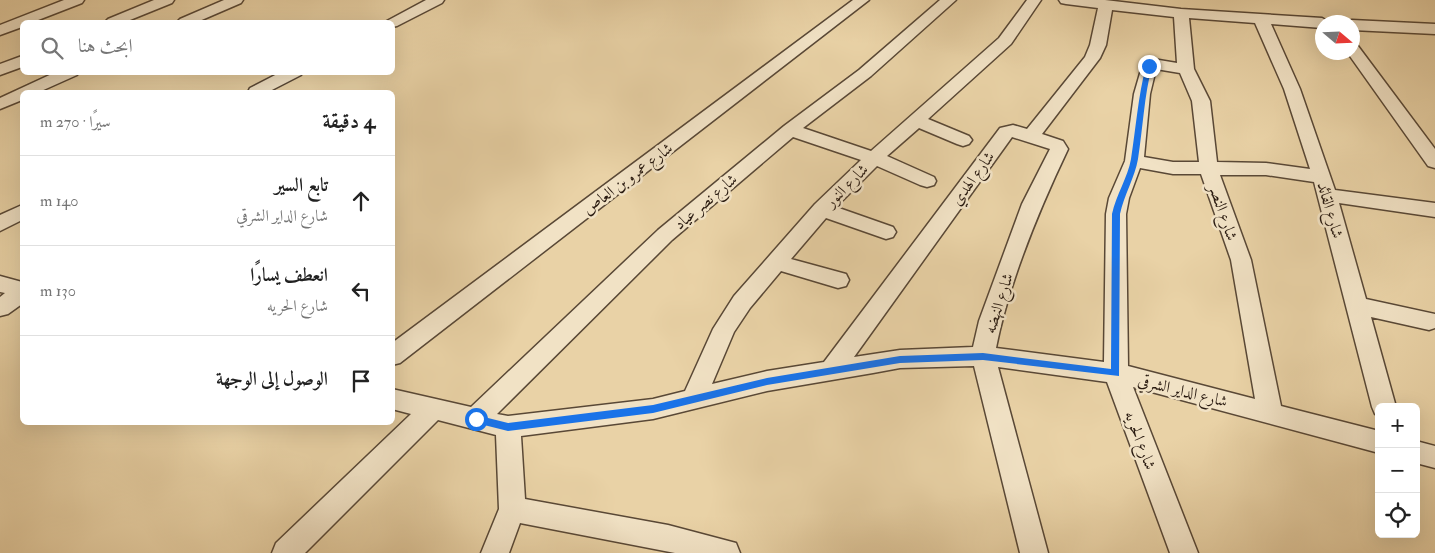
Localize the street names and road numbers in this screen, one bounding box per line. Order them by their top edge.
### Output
street label: شارع عمرو بن العاص [578,138,679,222]
street label: شارع الهدي [947,148,1001,211]
street label: شارع النور [819,160,875,215]
street label: شارع نصر عياد [670,169,743,236]
street label: شارع النصر [1201,180,1242,244]
street label: شارع القائد [1310,180,1348,242]
street label: شارع النهضه [980,271,1021,337]
street label: شارع الداير الشرقي [1135,370,1230,415]
street label: شارع الحريه [1117,408,1160,474]

